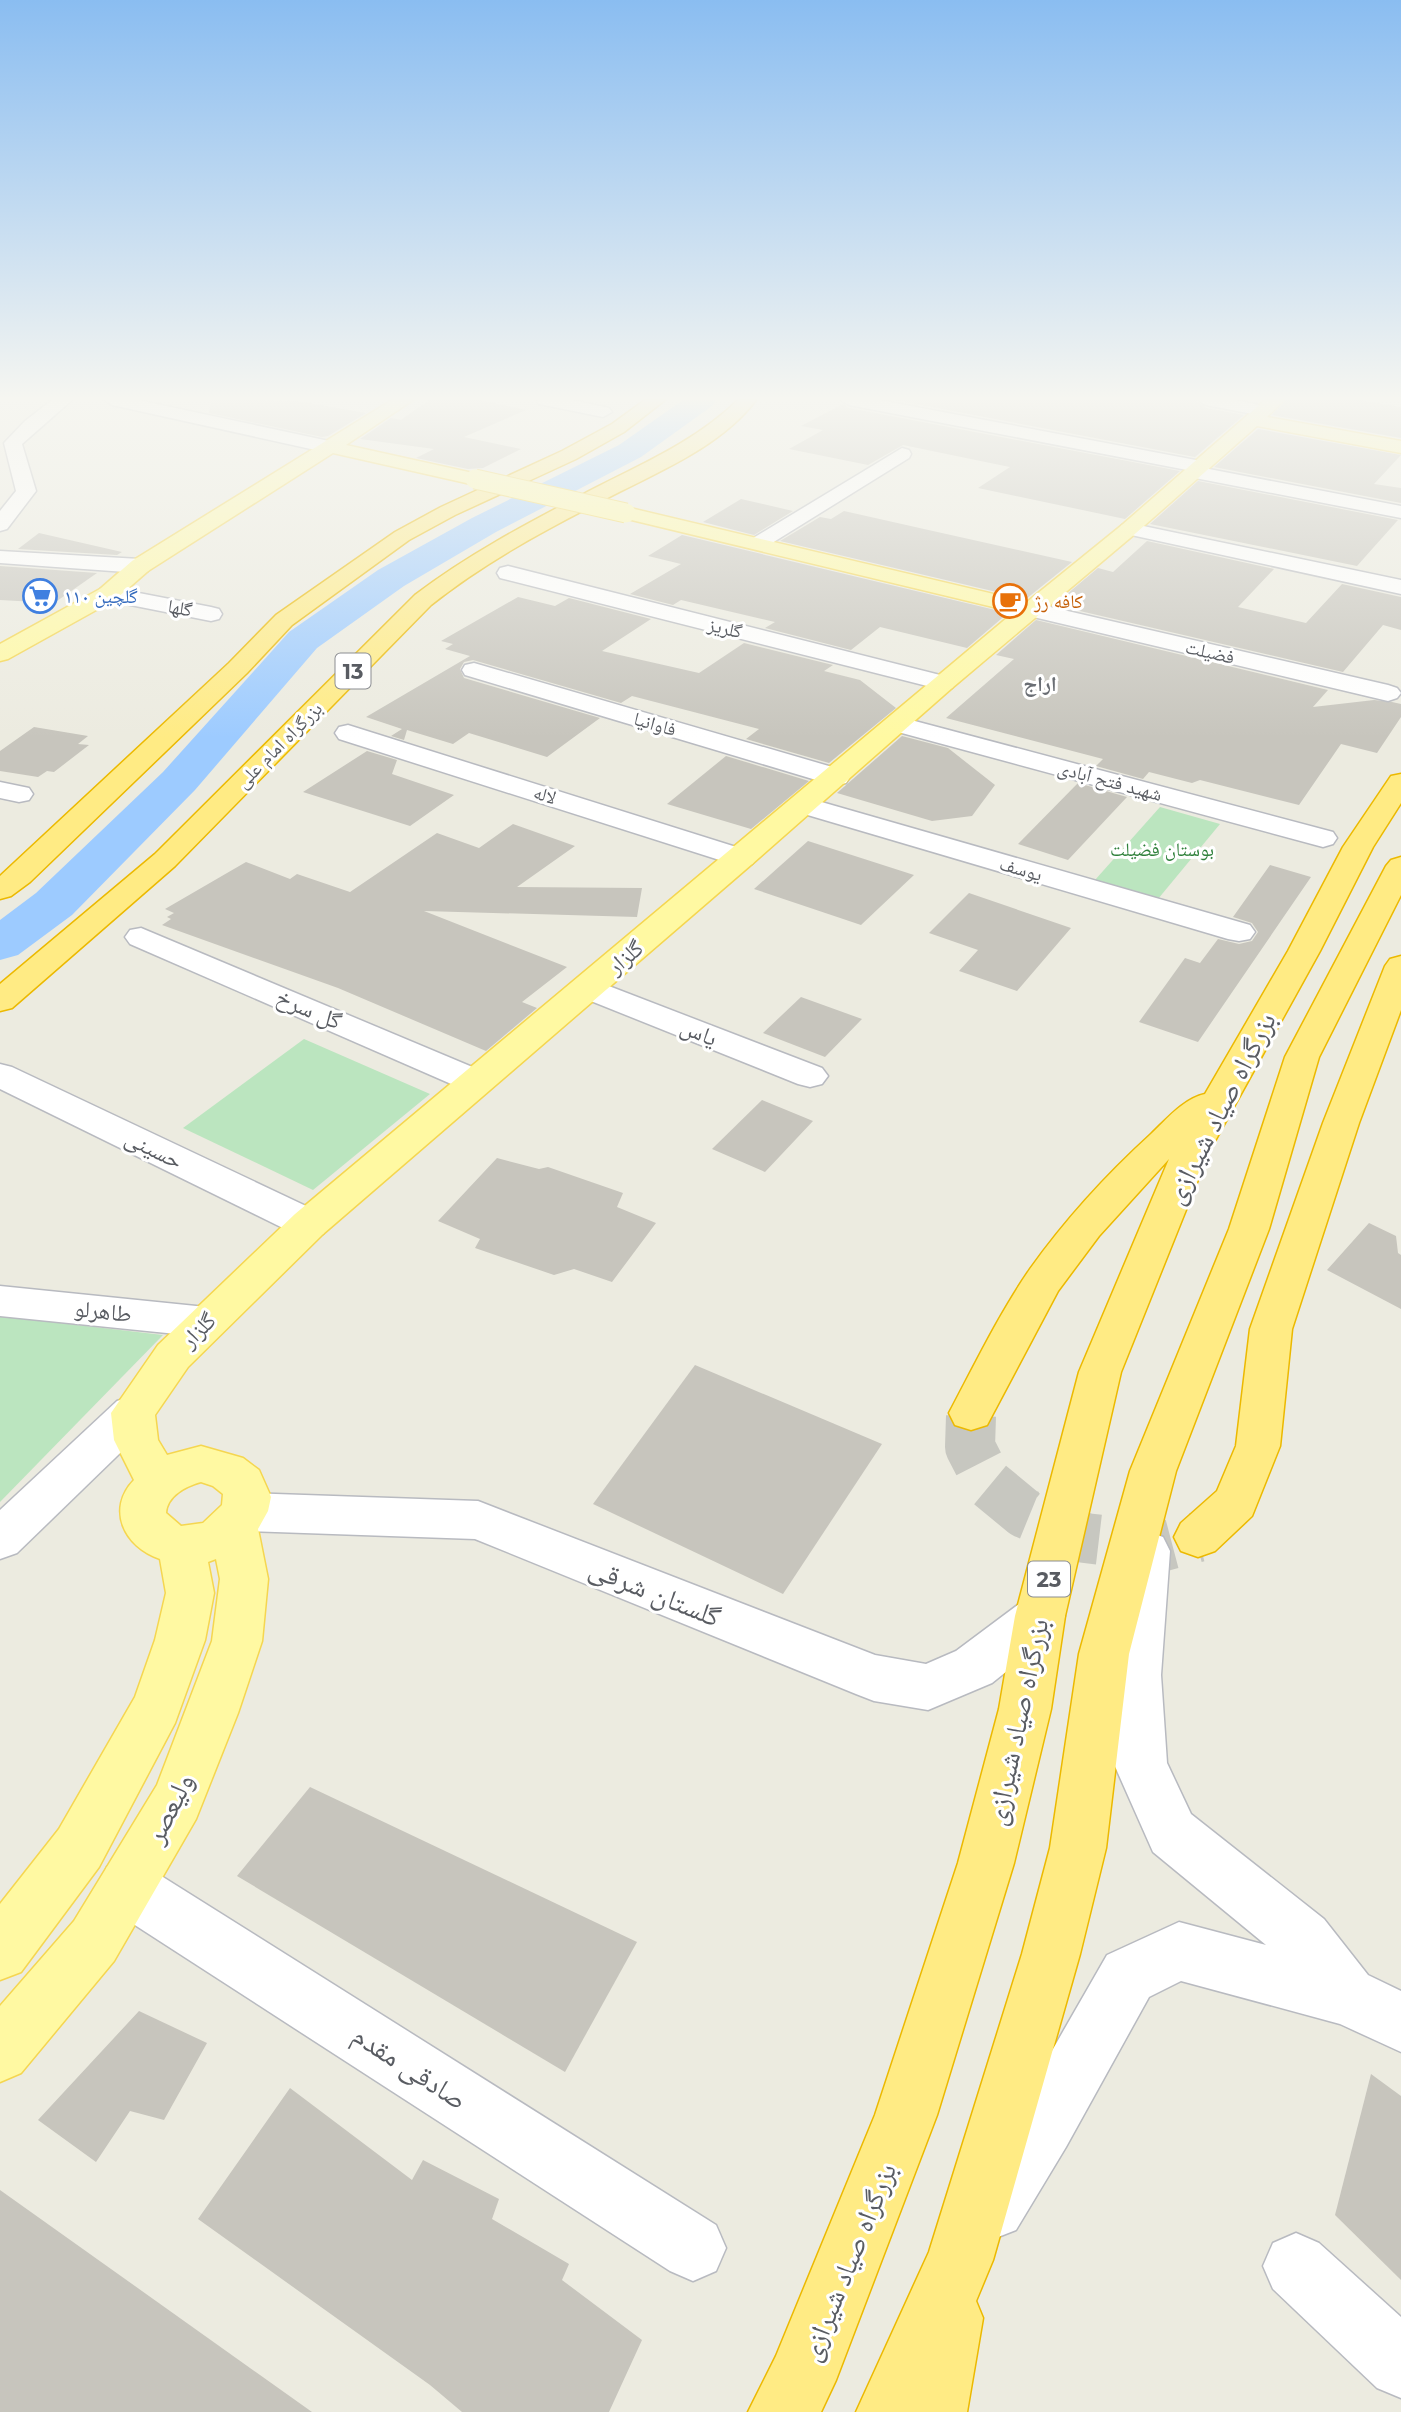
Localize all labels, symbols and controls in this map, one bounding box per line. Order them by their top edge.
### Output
supermarket icon: گلچین ۱۱۰ [21,577,59,615]
cafe icon: کافه رژ [991,582,1029,620]
place label: گلچین ۱۱۰ [64,585,138,608]
place label: کافه رژ [1033,590,1083,613]
street label: گلها [166,594,194,622]
street label: گلریز [705,612,745,643]
street label: فضیلت [1183,635,1237,669]
road number: 13 [336,654,370,688]
district label: اراج [1023,671,1057,697]
street label: بزرگراه امام علی [231,697,328,794]
street label: فاوانیا [631,707,679,741]
street label: شهید فتح آبادی [1055,756,1165,807]
street label: لاله [531,781,559,809]
park label: بوستان فضیلت [1110,838,1214,861]
street label: یوسف [997,852,1045,886]
street label: گلزار [600,934,649,981]
street label: گل سرخ [272,983,346,1036]
street label: بزرگراه صیاد شیرازی [1157,1006,1283,1210]
street label: یاس [677,1012,721,1052]
street label: حسینی [121,1123,187,1175]
street label: طاهرلو [73,1294,133,1328]
street label: گلزار [174,1306,222,1354]
street label: گلستان شرقی [584,1550,726,1635]
road number: 23 [1028,1562,1070,1596]
street label: بزرگراه صیاد شیرازی [978,1615,1056,1829]
street label: ولیعصر [137,1767,201,1849]
street label: صادقی مقدم [345,2017,474,2118]
street label: بزرگراه صیاد شیرازی [793,2158,903,2366]

